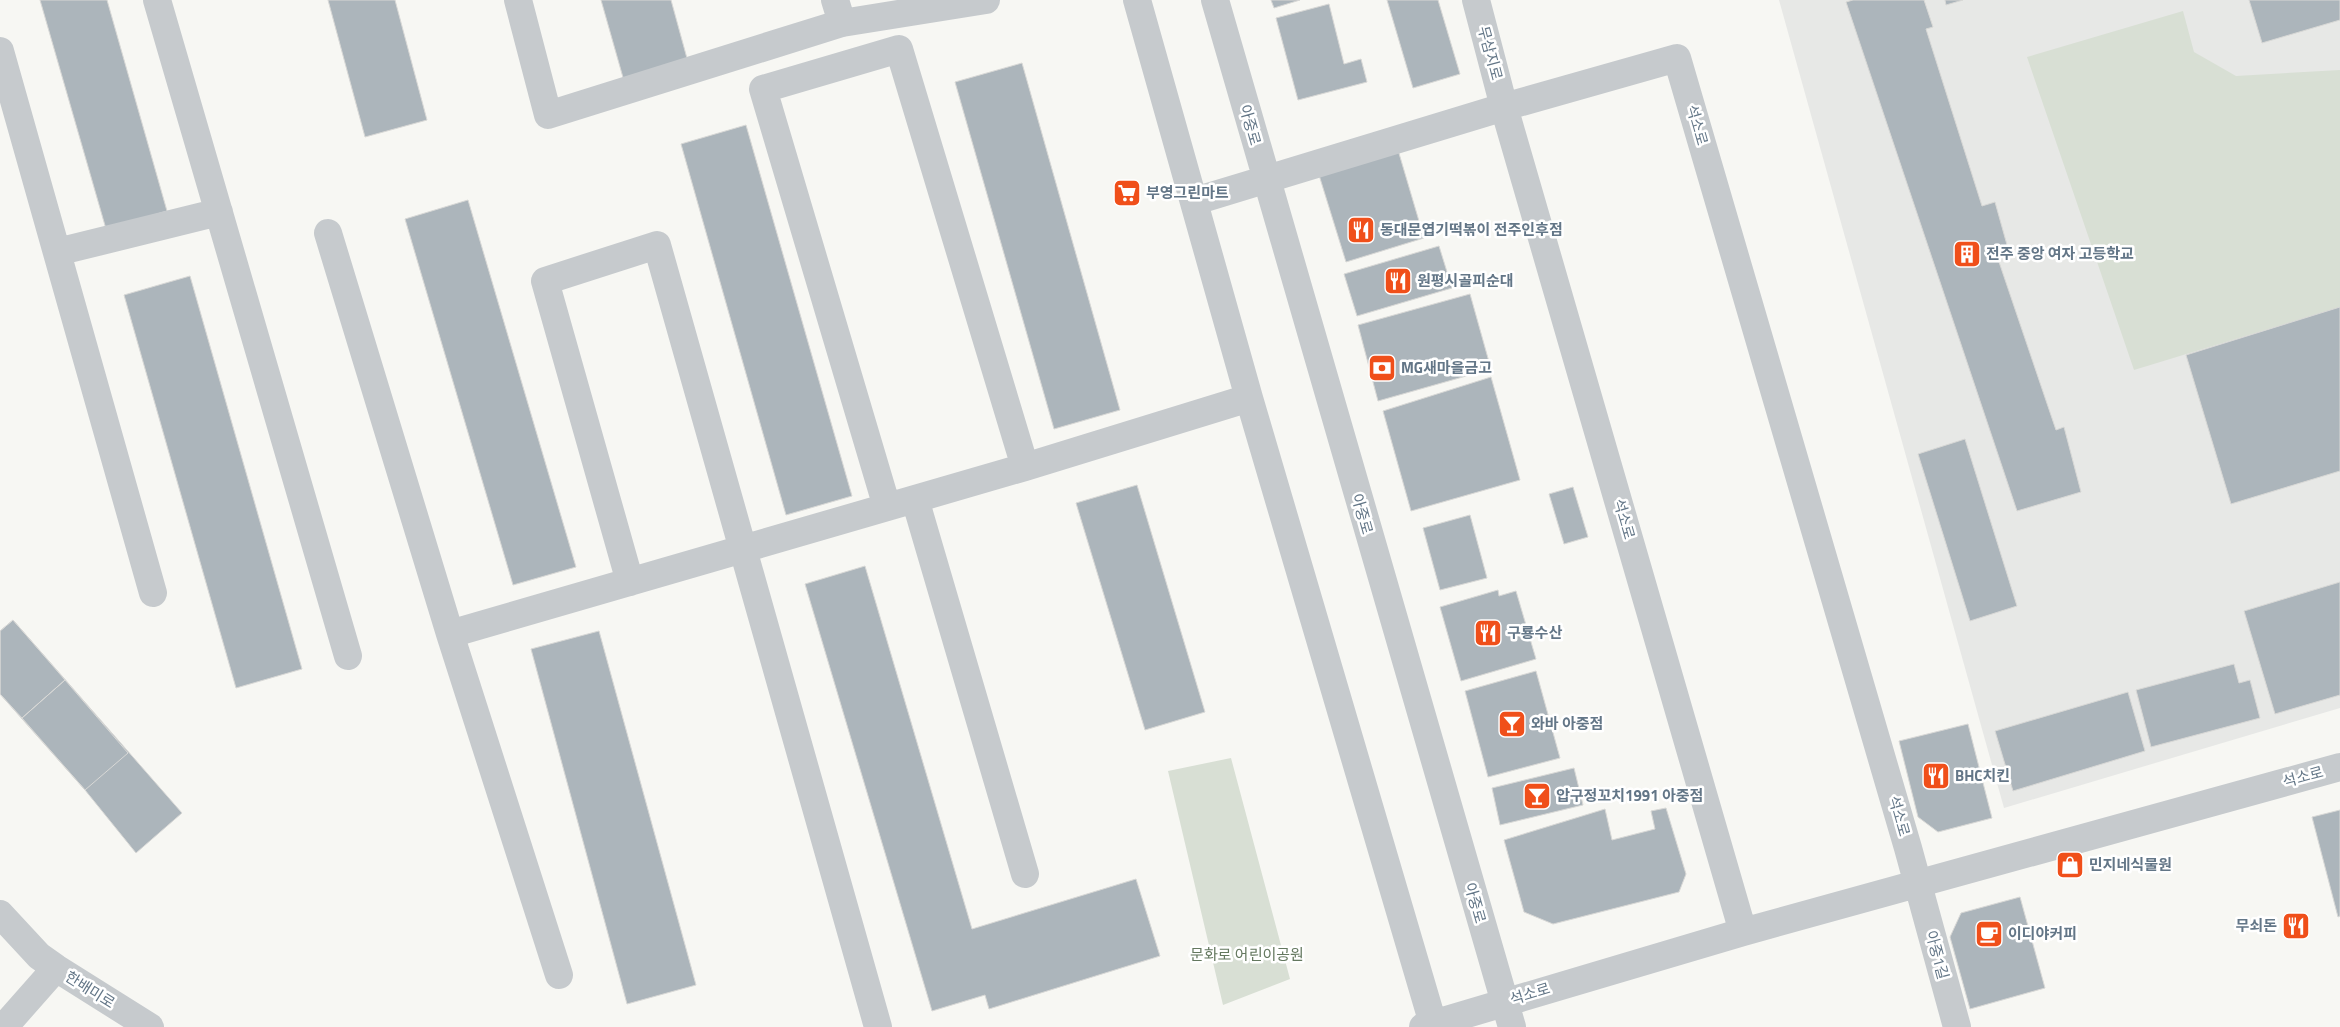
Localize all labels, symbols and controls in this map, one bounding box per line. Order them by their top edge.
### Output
street label: 무삼지로 [1472,23,1509,83]
street label: 아중로 [1234,102,1267,148]
street label: 석소로 [1681,102,1714,148]
supermarket icon: 부영그린마트 [1112,178,1142,208]
place label: 부영그린마트 [1146,181,1229,204]
restaurant icon: 동대문엽기떡볶이 전주인후점 [1346,215,1376,245]
place label: 동대문엽기떡볶이 전주인후점 [1380,218,1563,241]
building icon: 전주 중앙 여자 고등학교 [1952,239,1982,269]
place label: 전주 중앙 여자 고등학교 [1986,242,2134,265]
restaurant icon: 원평시골피순대 [1383,266,1413,296]
place label: 원평시골피순대 [1417,269,1514,292]
bank icon: MG새마을금고 [1367,353,1397,383]
place label: MG새마을금고 [1401,356,1492,379]
street label: 아중로 [1346,491,1379,537]
street label: 석소로 [1608,496,1641,542]
restaurant icon: 구룡수산 [1473,618,1503,648]
place label: 구룡수산 [1507,621,1562,644]
bar icon: 와바 아중점 [1497,709,1527,739]
place label: 와바 아중점 [1531,712,1603,735]
street label: 석소로 [2280,760,2326,793]
restaurant icon: BHC치킨 [1921,761,1951,791]
place label: BHC치킨 [1955,764,2010,787]
bar icon: 압구정꼬치1991 아중점 [1522,781,1552,811]
place label: 압구정꼬치1991 아중점 [1556,784,1703,807]
street label: 석소로 [1883,793,1916,839]
shop icon: 민지네식물원 [2055,850,2085,880]
place label: 민지네식물원 [2089,853,2172,876]
street label: 아중로 [1459,880,1492,926]
restaurant icon: 무쇠돈 [2281,911,2311,941]
place label: 무쇠돈 [2236,914,2277,937]
cafe icon: 이디야커피 [1974,919,2004,949]
place label: 이디야커피 [2008,922,2077,945]
street label: 아중1길 [1920,928,1955,982]
park label: 문화로 어린이공원 [1190,943,1304,966]
street label: 한배미로 [61,965,120,1014]
street label: 석소로 [1507,976,1553,1011]

